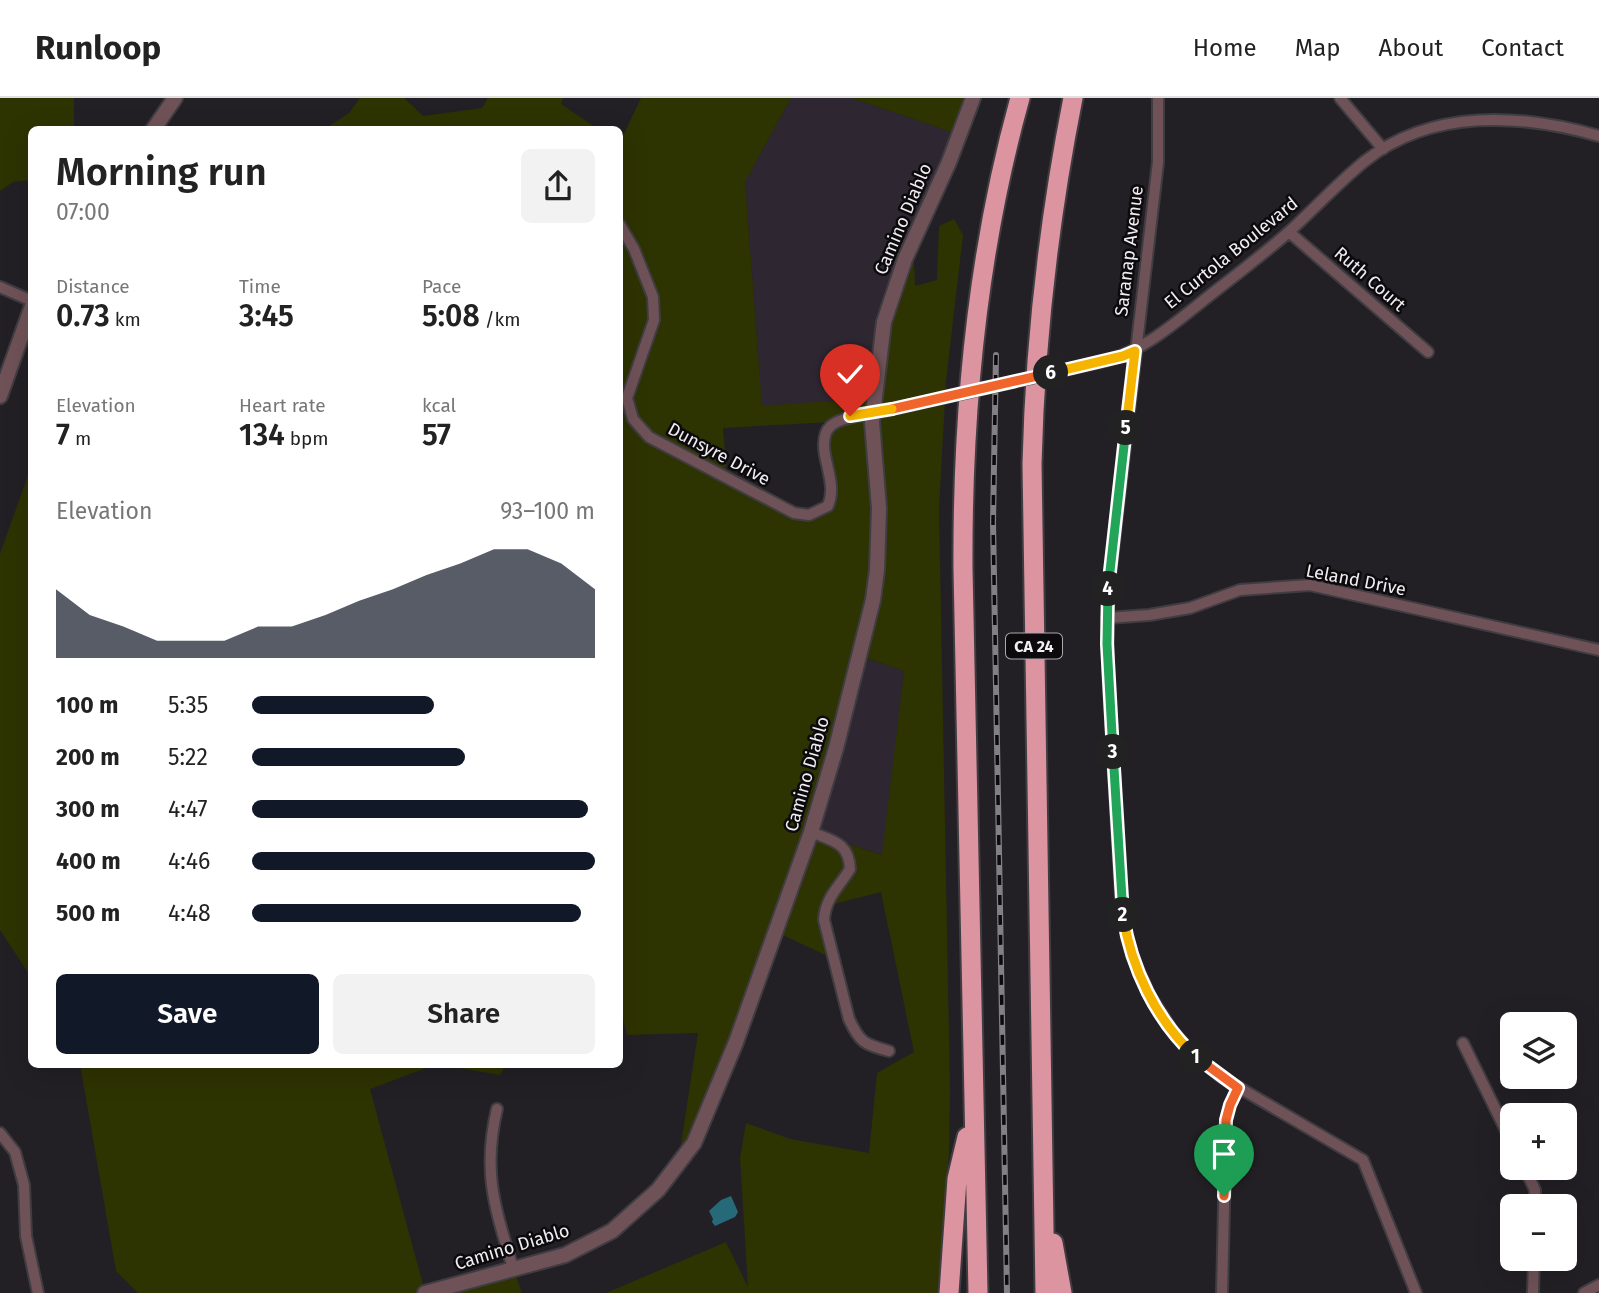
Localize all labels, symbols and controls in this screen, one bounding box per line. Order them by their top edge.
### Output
text: Runloop [35,28,161,68]
text: Home [1193,34,1257,62]
text: Map [1295,34,1341,62]
text: About [1379,34,1443,62]
text: Contact [1481,34,1564,62]
text: Morning run [56,149,267,195]
button: share [521,149,595,223]
street label: Camino Diablo [870,160,936,278]
street label: Saranap Avenue [1110,185,1148,317]
street label: El Curtola Boulevard [1160,192,1302,314]
text: 07:00 [56,198,110,226]
street label: Ruth Court [1330,242,1411,316]
text: Distance [56,275,130,298]
text: Time [239,275,281,298]
text: Pace [422,275,461,298]
text: 0.73 [56,298,110,334]
text: 3:45 [239,298,294,334]
text: 5:08 [422,298,480,334]
text: km [110,308,141,331]
text: /km [480,308,521,331]
pin [820,344,880,416]
icon: check [831,355,869,393]
pin: 6 [1034,356,1068,390]
text: 6 [1045,361,1056,384]
text: Elevation [56,394,136,417]
text: Heart rate [239,394,326,417]
text: kcal [422,394,456,417]
pin: 5 [1108,410,1144,446]
text: 5 [1120,416,1131,439]
text: 7 [56,417,70,453]
text: 134 [239,417,285,453]
text: 57 [422,417,451,453]
street label: Dunsyre Drive [664,418,774,490]
text: m [70,427,91,450]
text: bpm [285,427,329,450]
text: Elevation [56,497,152,525]
text: 93–100 m [500,497,595,525]
street label: Leland Drive [1304,560,1408,600]
pin: 4 [1090,572,1126,606]
text: 4 [1102,577,1113,600]
road number: CA 24 [1006,634,1062,659]
text: 100 m [56,691,118,719]
text: 5:35 [168,691,208,719]
street label: Camino Diablo [780,714,834,834]
pin: 3 [1096,734,1130,770]
text: 3 [1108,740,1117,763]
text: 200 m [56,743,120,771]
text: 5:22 [168,743,208,771]
text: 300 m [56,795,120,823]
text: 4:47 [168,795,208,823]
text: 400 m [56,847,121,875]
text: 4:46 [168,847,210,875]
pin: 2 [1106,898,1140,932]
text: 500 m [56,899,120,927]
text: 4:48 [168,899,211,927]
text: 2 [1118,903,1127,926]
button: Save [56,974,319,1054]
button: Share [333,974,595,1054]
map controls [1500,1012,1577,1271]
button: layers [1500,1012,1577,1089]
pin: 1 [1178,1040,1214,1074]
text: 1 [1191,1045,1200,1068]
button: + [1500,1103,1577,1180]
pin [1194,1124,1254,1196]
icon: arrive [1205,1135,1243,1173]
button: − [1500,1194,1577,1271]
street label: Camino Diablo [452,1219,572,1275]

